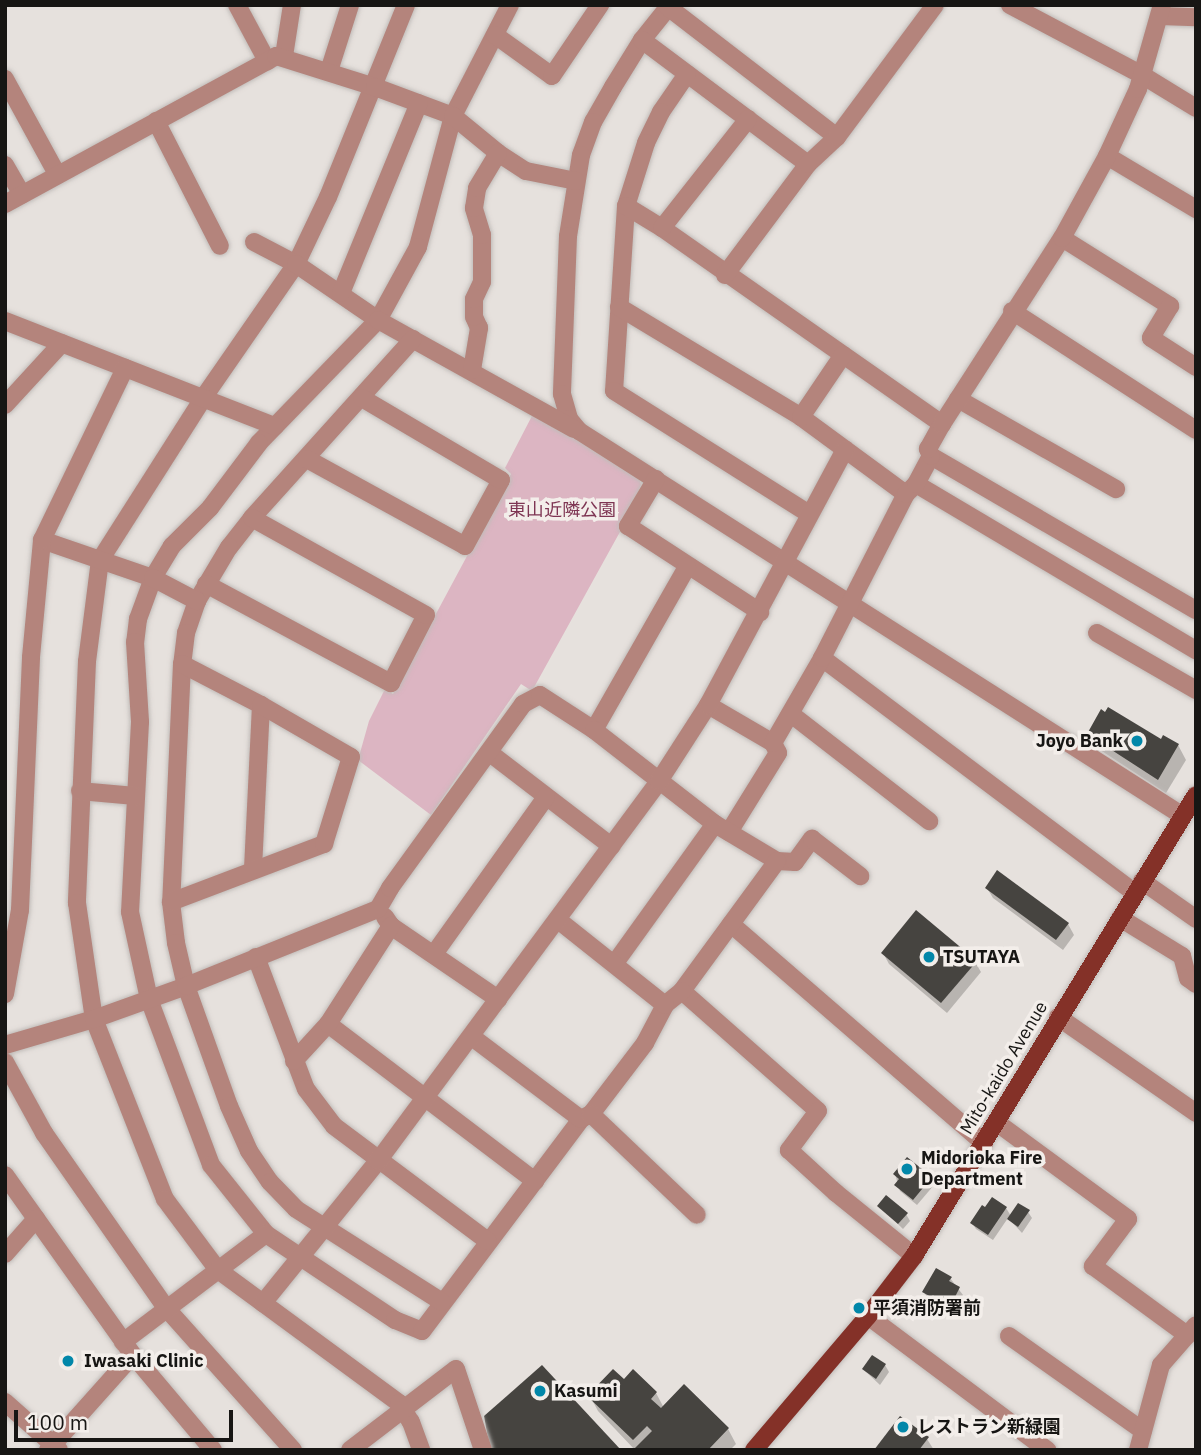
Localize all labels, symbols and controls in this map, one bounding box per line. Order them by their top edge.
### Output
park label: 東山近隣公園 [508,499,616,521]
place label: Joyo Bank [1036,730,1123,752]
marker: Joyo Bank [1129,733,1145,749]
place label: TSUTAYA [943,946,1020,968]
marker: TSUTAYA [921,949,937,965]
street label: Mito-kaido Avenue [956,998,1052,1138]
place label: Midorioka Fire Department [921,1148,1042,1190]
marker: Midorioka Fire Department [899,1161,915,1177]
place label: 平須消防署前 [873,1297,981,1319]
marker: 平須消防署前 [851,1300,867,1316]
place label: Iwasaki Clinic [84,1350,204,1372]
marker: Iwasaki Clinic [58,1351,78,1371]
place label: Kasumi [554,1380,618,1402]
marker: Kasumi [532,1383,548,1399]
scale bar [18,1396,236,1440]
text: 100 m [27,1408,88,1436]
place label: レストラン新緑園 [917,1416,1061,1438]
marker: レストラン新緑園 [895,1419,911,1435]

